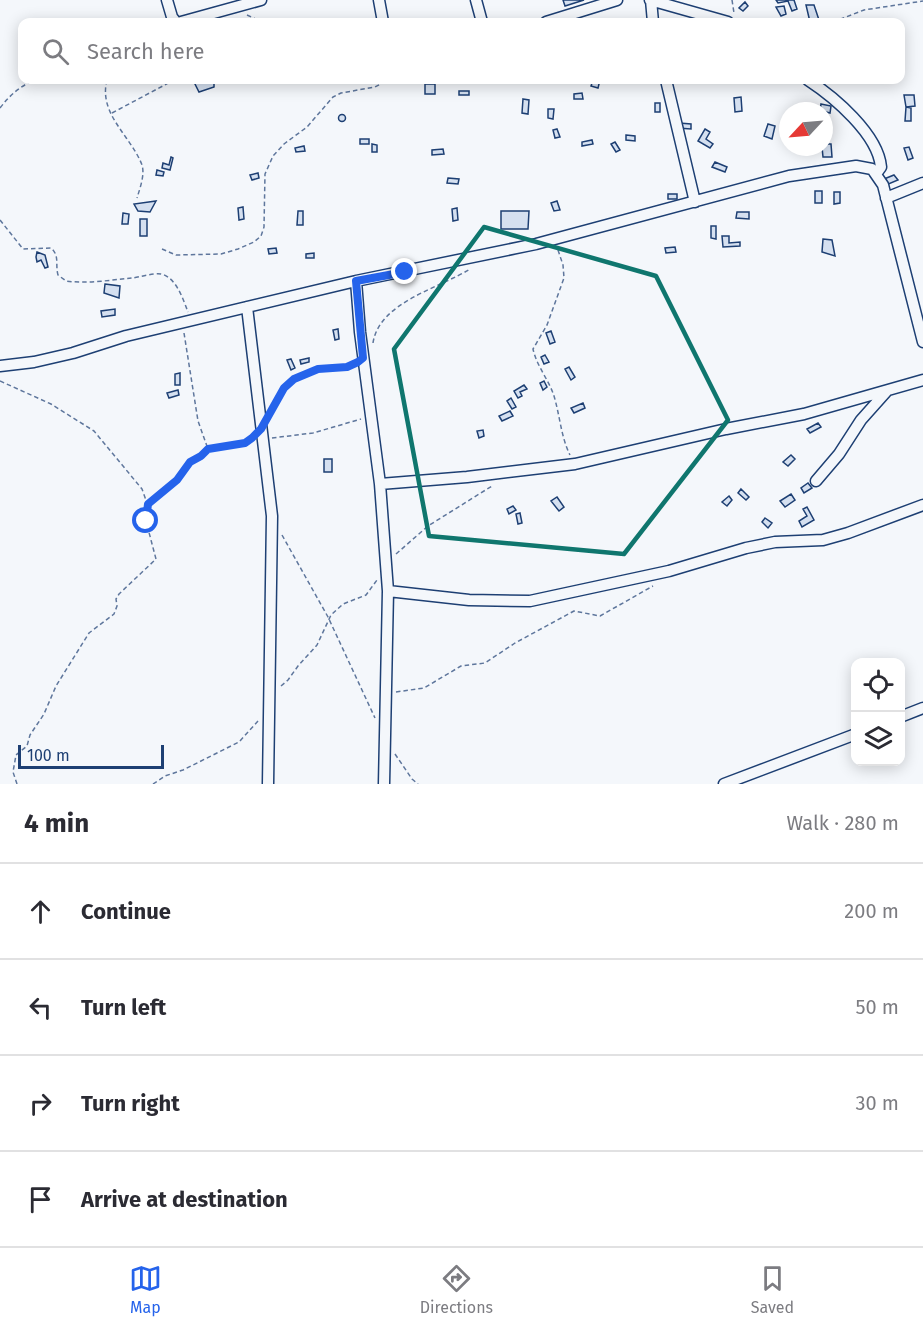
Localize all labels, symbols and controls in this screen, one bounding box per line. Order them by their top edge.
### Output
search box [18,18,905,84]
icon: search [39,35,72,68]
text: Search here [87,38,205,65]
north arrow [779,102,833,156]
route end [391,258,417,284]
route start [132,507,158,533]
map controls [851,658,905,766]
button: locate [851,658,905,712]
button: layers [851,712,905,766]
scale bar [18,742,164,770]
text: 100 m [27,746,70,765]
text: 4 min [24,808,89,839]
text: Walk · 280 m [786,811,899,835]
icon: ahead [24,895,57,928]
text: Continue [81,898,171,925]
text: 200 m [844,899,899,923]
icon: left [24,991,57,1024]
text: Turn left [81,994,166,1021]
text: 50 m [855,995,899,1019]
icon: right [24,1087,57,1120]
text: Turn right [81,1090,180,1117]
text: 30 m [855,1091,899,1115]
icon: arrive [24,1183,57,1216]
text: Arrive at destination [81,1186,288,1213]
tab: Map [129,1262,162,1317]
tab: Directions [420,1262,493,1317]
tab: Saved [751,1262,794,1317]

